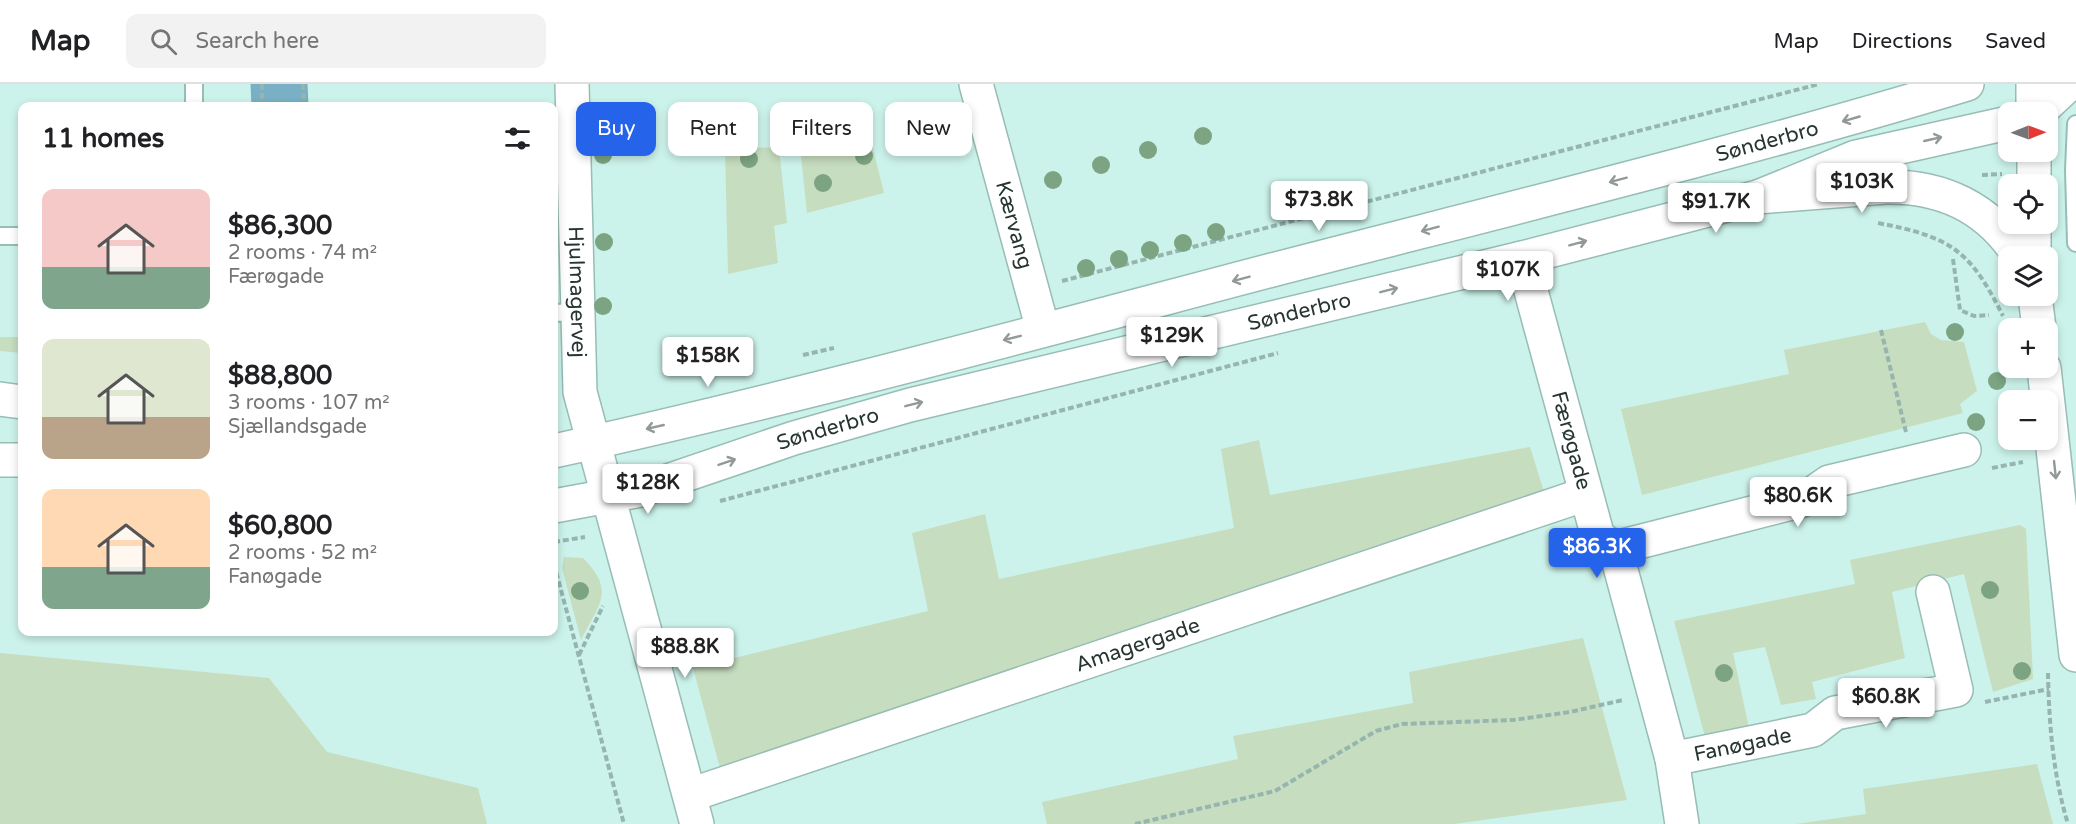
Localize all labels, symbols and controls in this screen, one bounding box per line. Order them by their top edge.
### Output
search box [126,14,546,68]
text: Map [30,24,90,58]
icon: search [147,25,180,58]
text: Search here [195,28,319,54]
text: Map [1773,29,1819,54]
text: Directions [1852,29,1952,54]
text: Saved [1985,29,2046,54]
chip: Buy [576,102,656,156]
chip: Rent [668,102,758,156]
chip: Filters [770,102,873,156]
chip: New [885,102,972,156]
north arrow [1998,102,2058,162]
map controls [1998,102,2058,450]
one-way arrow [1842,114,1861,125]
street label: Sønderbro [1713,116,1821,168]
icon: filters [501,122,534,155]
text: 11 homes [42,123,164,154]
one-way arrow [1923,133,1942,145]
pin: $103K [1820,163,1904,214]
text: $103K [1830,170,1894,194]
button: locate [1998,174,2058,234]
one-way arrow [1609,175,1628,187]
street label: Kærvang [990,178,1038,272]
pin: $73.8K [1270,181,1368,232]
pin: $91.7K [1667,183,1765,234]
text: $73.8K [1285,188,1353,212]
text: $91.7K [1682,190,1750,214]
text: $86,300 [228,210,332,241]
icon: home [90,213,162,285]
one-way arrow [1421,224,1440,236]
street label: Hjulmagervej [563,226,591,358]
one-way arrow [1568,237,1587,248]
text: 2 rooms · 74 m² [228,241,377,265]
button: layers [1998,246,2058,306]
pin: $107K [1466,251,1550,302]
text: $107K [1476,258,1540,282]
text: Færøgade [228,265,324,289]
one-way arrow [1232,273,1251,285]
one-way arrow [1379,283,1398,295]
street label: Sønderbro [1245,288,1354,336]
pin: $129K [1130,317,1214,368]
button: + [1998,318,2058,378]
text: $129K [1140,324,1204,348]
one-way arrow [1002,333,1021,344]
pin: $158K [666,337,750,388]
text: $158K [676,344,740,368]
text: $88,800 [228,360,332,391]
icon: home [90,363,162,435]
street label: Færøgade [1546,388,1597,493]
button: − [1998,390,2058,450]
text: 3 rooms · 107 m² [228,391,390,415]
one-way arrow [904,398,923,410]
street label: Sønderbro [773,402,882,456]
text: Sjællandsgade [228,415,367,439]
one-way arrow [646,421,665,433]
one-way arrow [717,455,736,466]
one-way arrow [2050,459,2061,479]
pin: $128K [606,464,690,515]
text: $128K [616,471,680,495]
pin: $80.6K [1749,477,1847,528]
text: $80.6K [1764,484,1832,508]
text: $60,800 [228,510,332,541]
icon: home [90,513,162,585]
pin: $86.3K [1548,528,1646,579]
text: $86.3K [1563,535,1631,559]
text: 2 rooms · 52 m² [228,541,377,565]
text: Fanøgade [228,565,322,589]
street label: Amagergade [1072,613,1203,678]
pin: $88.8K [636,628,734,679]
text: $88.8K [651,635,719,659]
pin: $60.8K [1837,678,1935,729]
text: $60.8K [1852,685,1920,709]
street label: Fanøgade [1692,723,1794,767]

